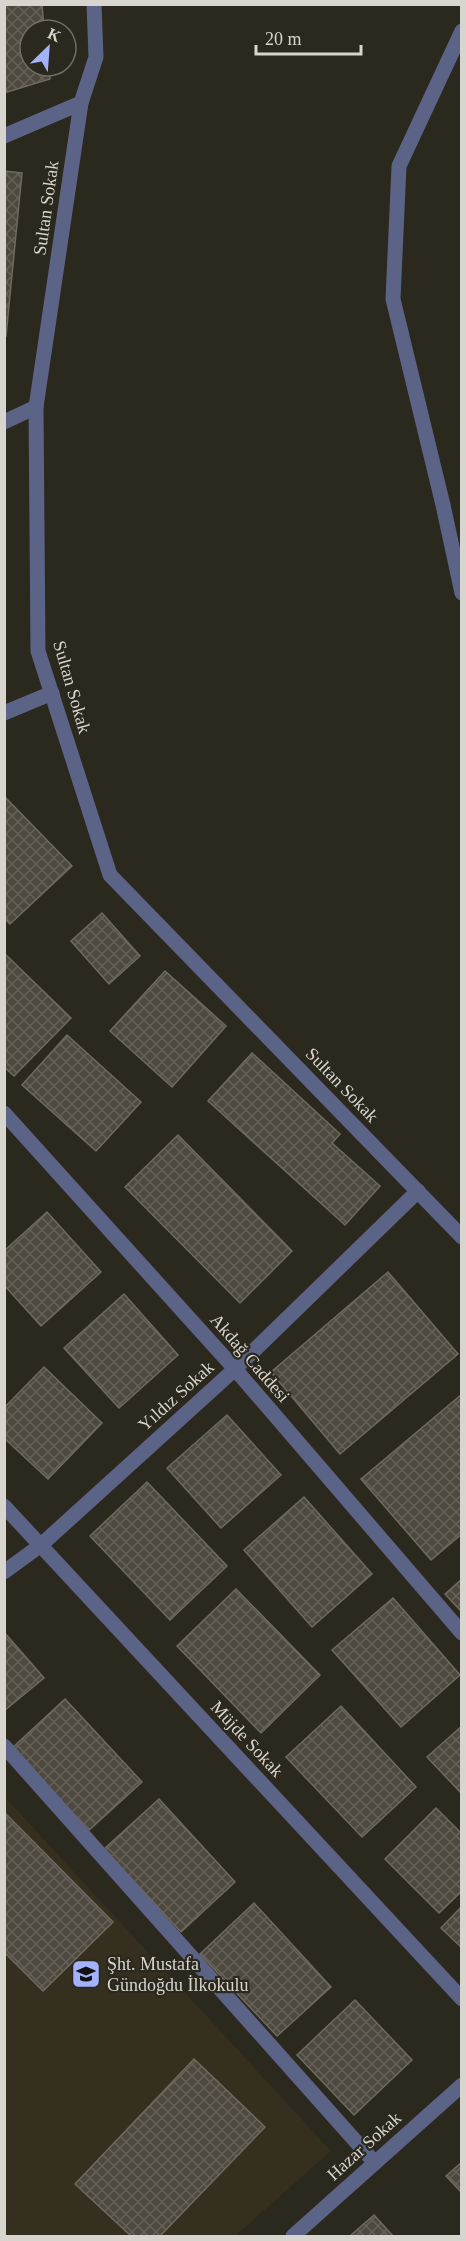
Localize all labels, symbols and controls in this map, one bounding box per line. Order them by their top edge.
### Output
north arrow [18,18,78,78]
scale bar [256,18,361,56]
text: K [45,25,64,45]
text: 20 m [265,29,302,49]
street label: Sultan Sokak [29,159,63,257]
street label: Sultan Sokak [49,638,95,736]
street label: Sultan Sokak [302,1044,382,1126]
street label: Akdağ Caddesi [206,1310,294,1406]
street label: Yıldız Sokak [134,1357,218,1435]
street label: Müjde Sokak [207,1697,287,1781]
place label: Şht. Mustafa Gündoğdu İlkokulu [107,1954,249,1995]
school or university icon: Şht. Mustafa Gündoğdu İlkokulu [70,1958,102,1990]
street label: Hazar Sokak [323,2108,405,2184]

